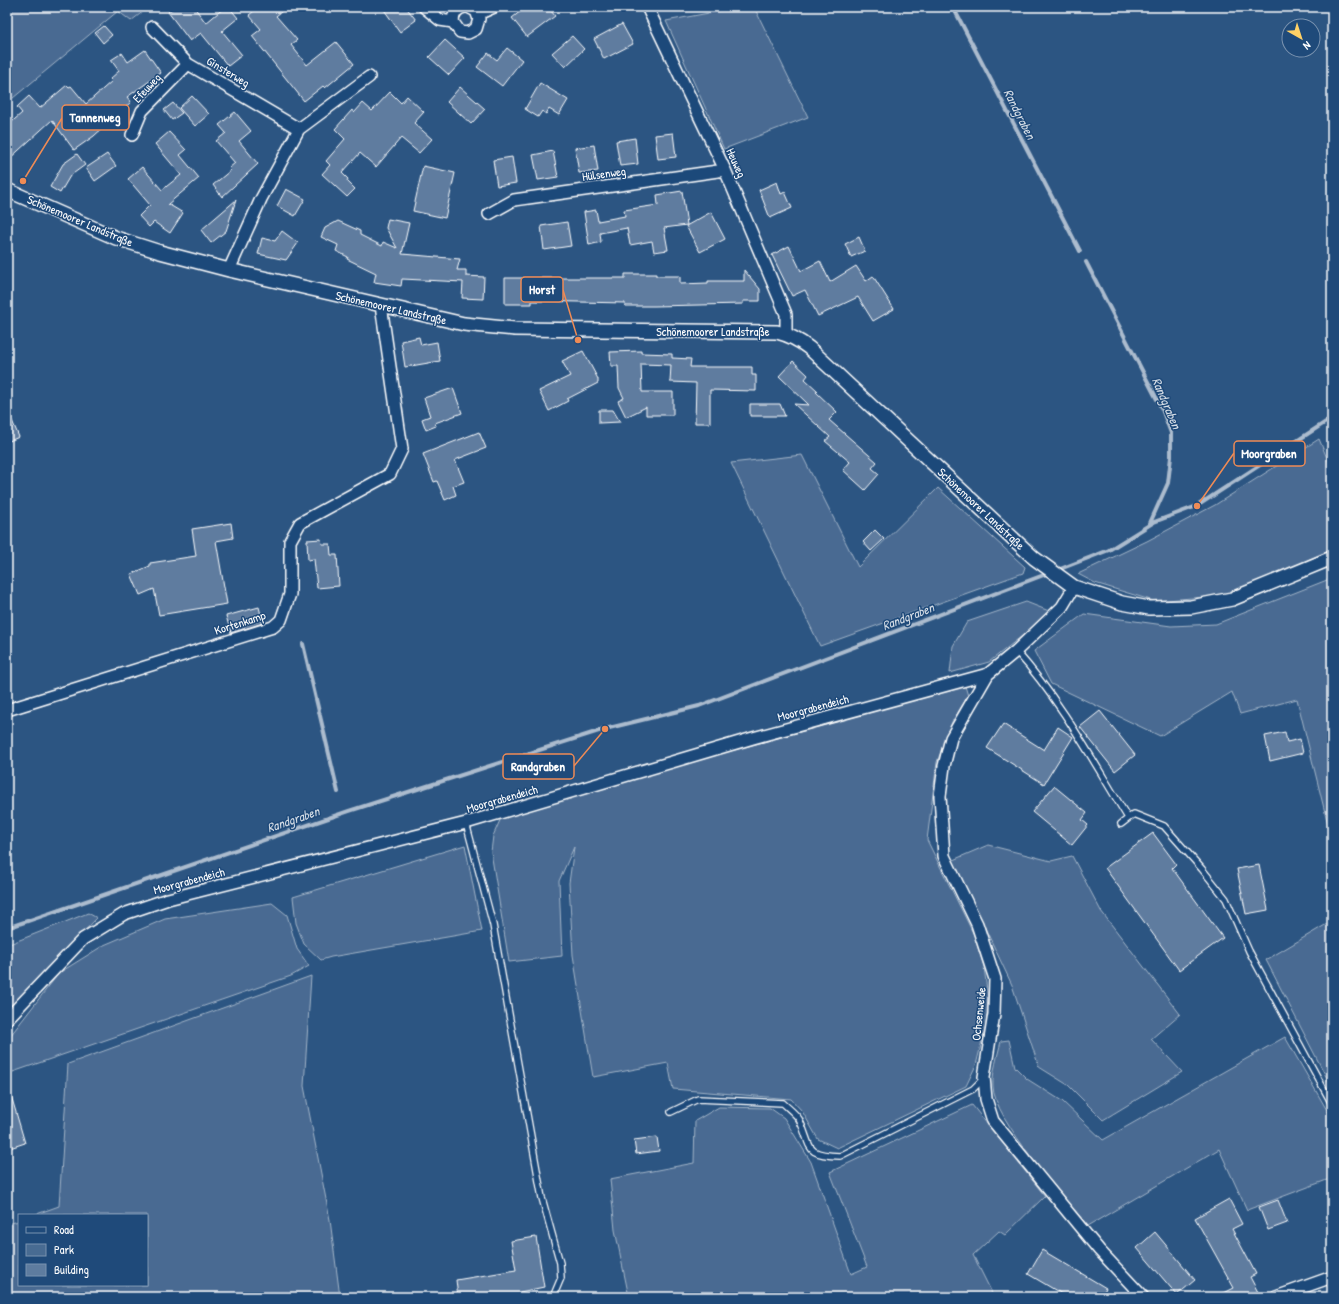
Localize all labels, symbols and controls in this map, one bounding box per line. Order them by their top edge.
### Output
north arrow [1281,18,1321,58]
text: N [1301,38,1314,53]
street label: Ginsterweg [203,52,253,91]
street label: Efeuweg [129,69,165,106]
water label: Randgraben [999,86,1041,144]
callout: Tannenweg [62,105,129,130]
text: Tannenweg [69,108,121,127]
street label: Heuweg [722,145,751,180]
street label: Hülsenweg [581,162,627,185]
street label: Schönemoorer Landstraße [25,191,136,251]
callout: Horst [521,277,563,302]
text: Horst [529,280,555,298]
street label: Schönemoorer Landstraße [334,286,448,329]
street label: Schönemoorer Landstraße [656,323,770,340]
water label: Randgraben [1147,375,1186,433]
callout: Moorgraben [1234,441,1305,466]
text: Moorgraben [1241,444,1297,463]
street label: Schönemoorer Landstraße [934,464,1029,554]
water label: Randgraben [879,597,938,635]
street label: Kortenkamp [212,606,268,639]
street label: Moorgrabendeich [775,690,850,725]
callout: Randgraben [503,754,574,779]
text: Randgraben [511,757,565,776]
street label: Moorgrabendeich [464,780,539,817]
water label: Randgraben [264,801,323,837]
street label: Moorgrabendeich [151,863,226,898]
street label: Ochsenweide [967,986,990,1042]
legend [18,1214,148,1286]
text: Road [54,1221,74,1238]
text: Park [54,1241,74,1258]
text: Building [54,1261,89,1278]

